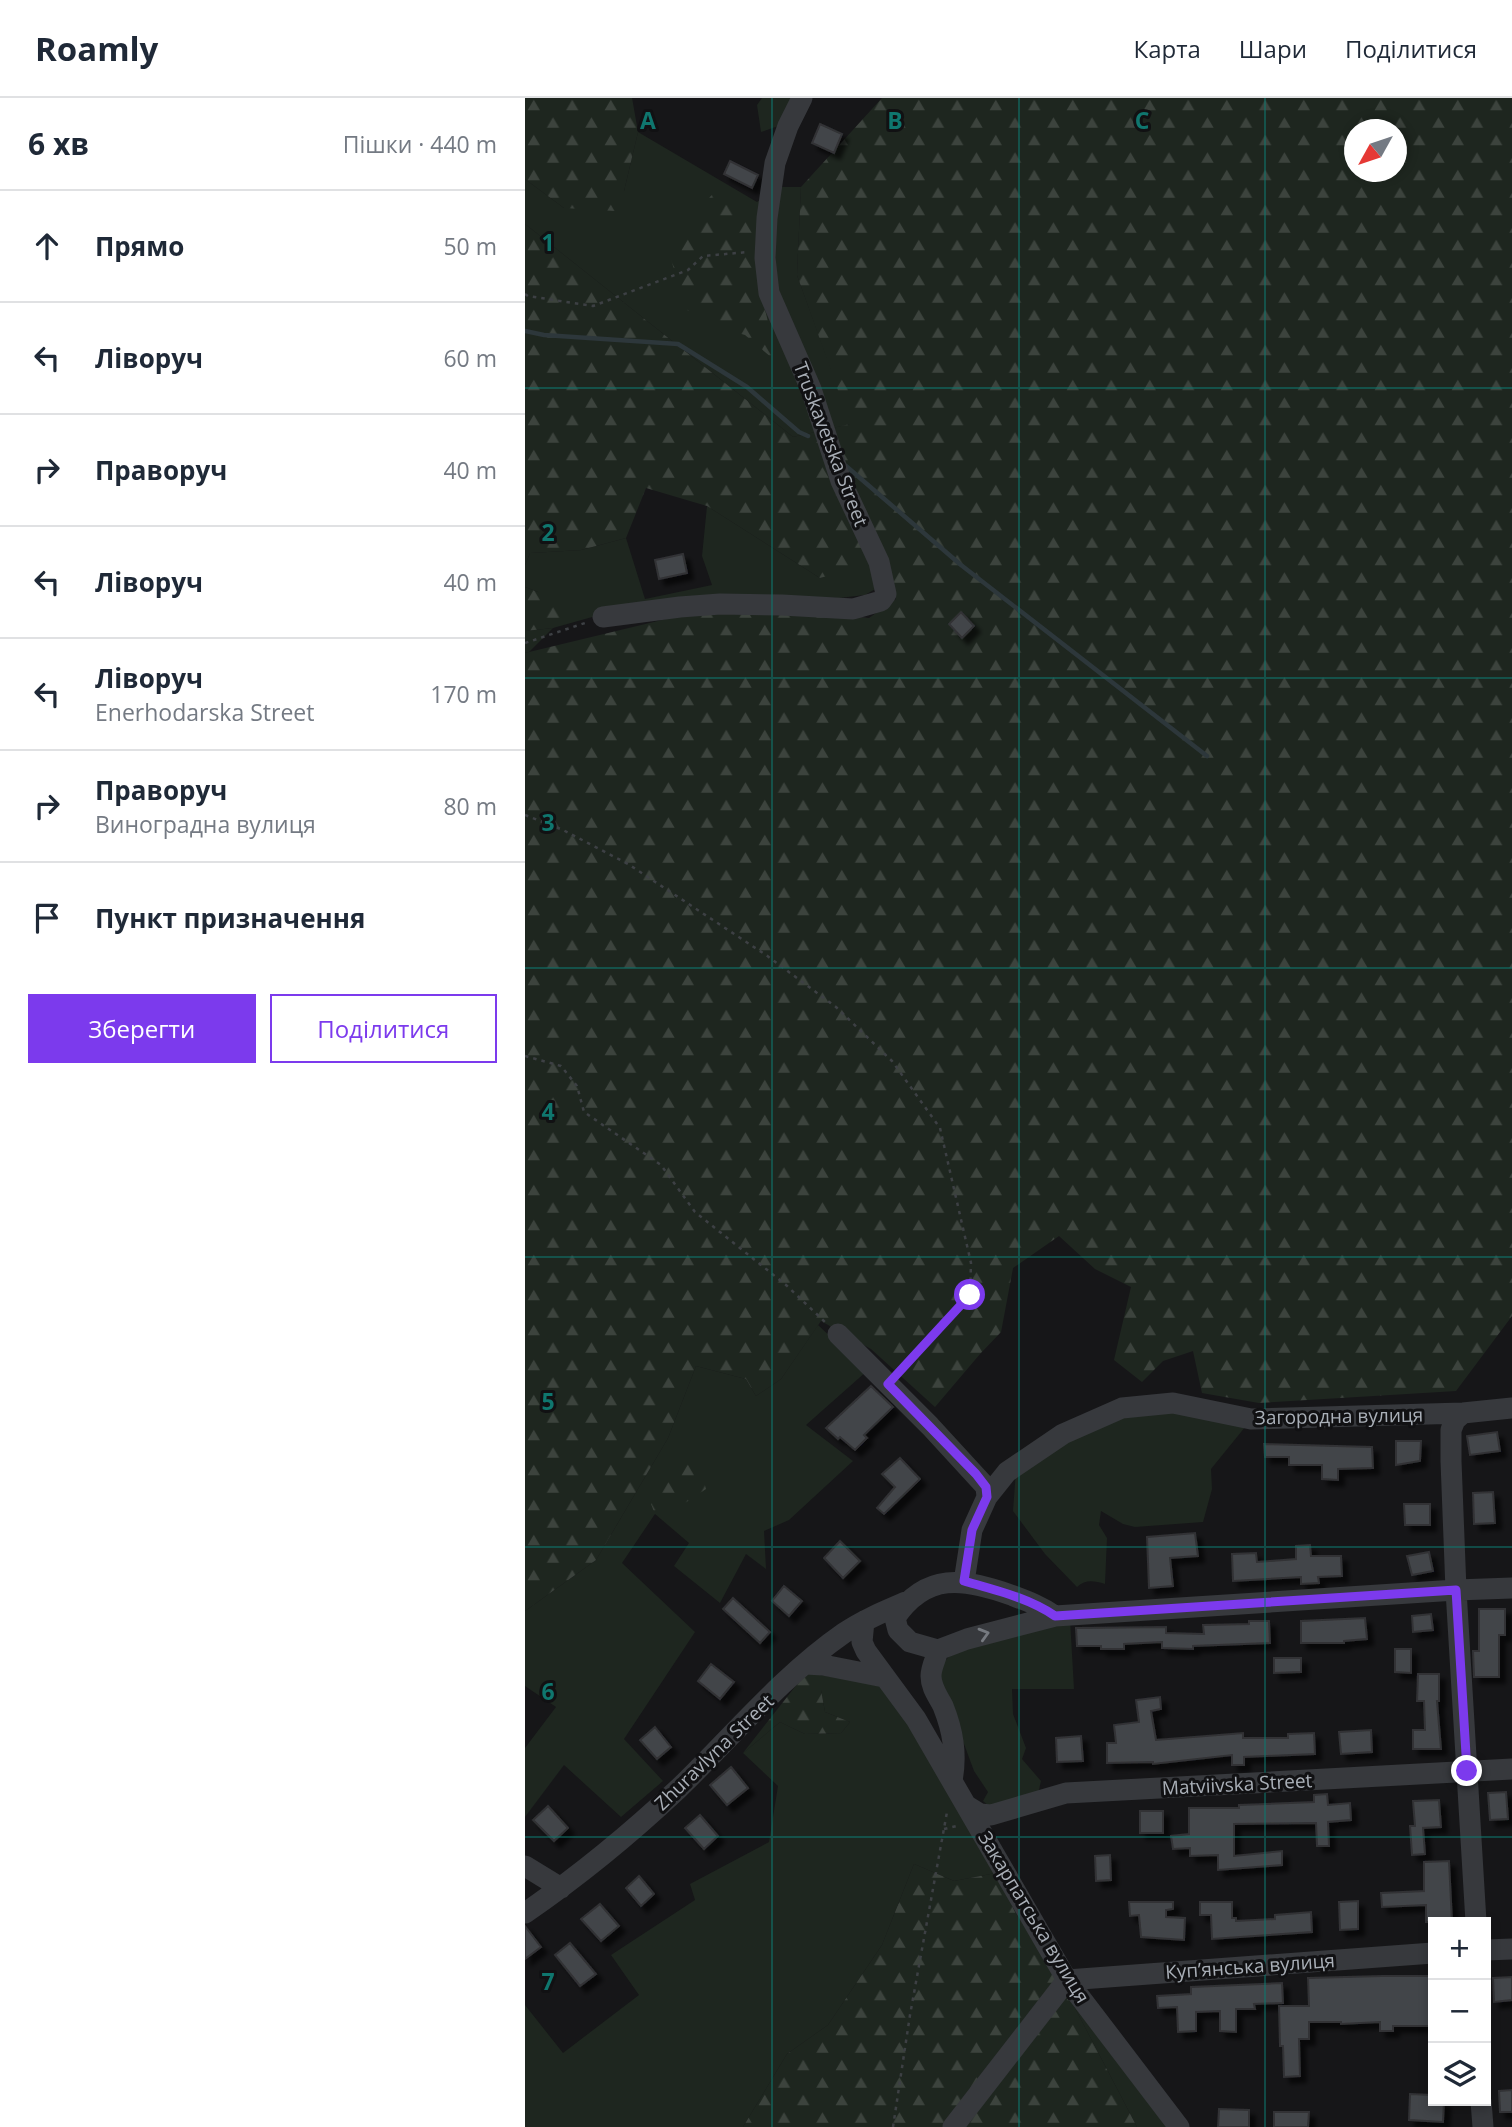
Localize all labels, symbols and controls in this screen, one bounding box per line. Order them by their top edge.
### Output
text: Roamly [35,26,158,71]
text: Карта [1134,32,1201,65]
text: Шари [1239,32,1307,65]
text: Поділитися [1345,32,1477,65]
text: A [640,104,656,136]
text: B [887,104,903,136]
text: C [1135,104,1149,136]
north arrow [1344,119,1407,182]
text: 6 хв [28,123,89,164]
text: Пішки · 440 m [343,128,497,160]
text: 1 [541,226,555,258]
icon: ahead [28,227,66,265]
text: Прямо [95,228,184,264]
text: 50 m [443,230,497,262]
icon: left [28,339,66,377]
text: Ліворуч [95,340,203,376]
text: 60 m [443,342,497,374]
street label: Truskavetska Street [788,358,874,530]
icon: right [28,451,66,489]
text: Праворуч [95,452,227,488]
text: 40 m [443,454,497,486]
text: 2 [541,516,555,548]
icon: left [28,563,66,601]
text: Ліворуч [95,564,203,600]
text: 40 m [443,566,497,598]
text: Ліворуч [95,660,203,696]
icon: left [28,675,66,713]
text: 170 m [430,678,497,710]
text: Enerhodarska Street [95,696,314,728]
text: Праворуч [95,772,227,808]
icon: right [28,787,66,825]
text: 80 m [443,790,497,822]
text: 3 [541,806,555,838]
text: Виноградна вулиця [95,808,316,840]
icon: arrive [28,899,66,937]
text: Пункт призначення [95,900,365,936]
button: Зберегти [28,994,256,1063]
button: Поділитися [270,994,497,1063]
text: 4 [541,1095,555,1127]
route start [954,1279,985,1310]
text: 5 [541,1385,555,1417]
street label: Загородна вулиця [1255,1402,1423,1430]
one-way arrow [978,1628,990,1643]
text: 6 [541,1675,555,1707]
street label: Zhuravlyna Street [649,1688,779,1816]
route end [1451,1755,1482,1786]
street label: Matviivska Street [1161,1767,1313,1801]
street label: Закарпатська вулиця [972,1826,1096,2008]
map controls [1428,1917,1491,2106]
button: + [1428,1917,1491,1980]
street label: Купʼянська вулиця [1164,1947,1336,1985]
text: 7 [541,1965,555,1997]
button: − [1428,1980,1491,2043]
button: layers [1428,2043,1491,2106]

